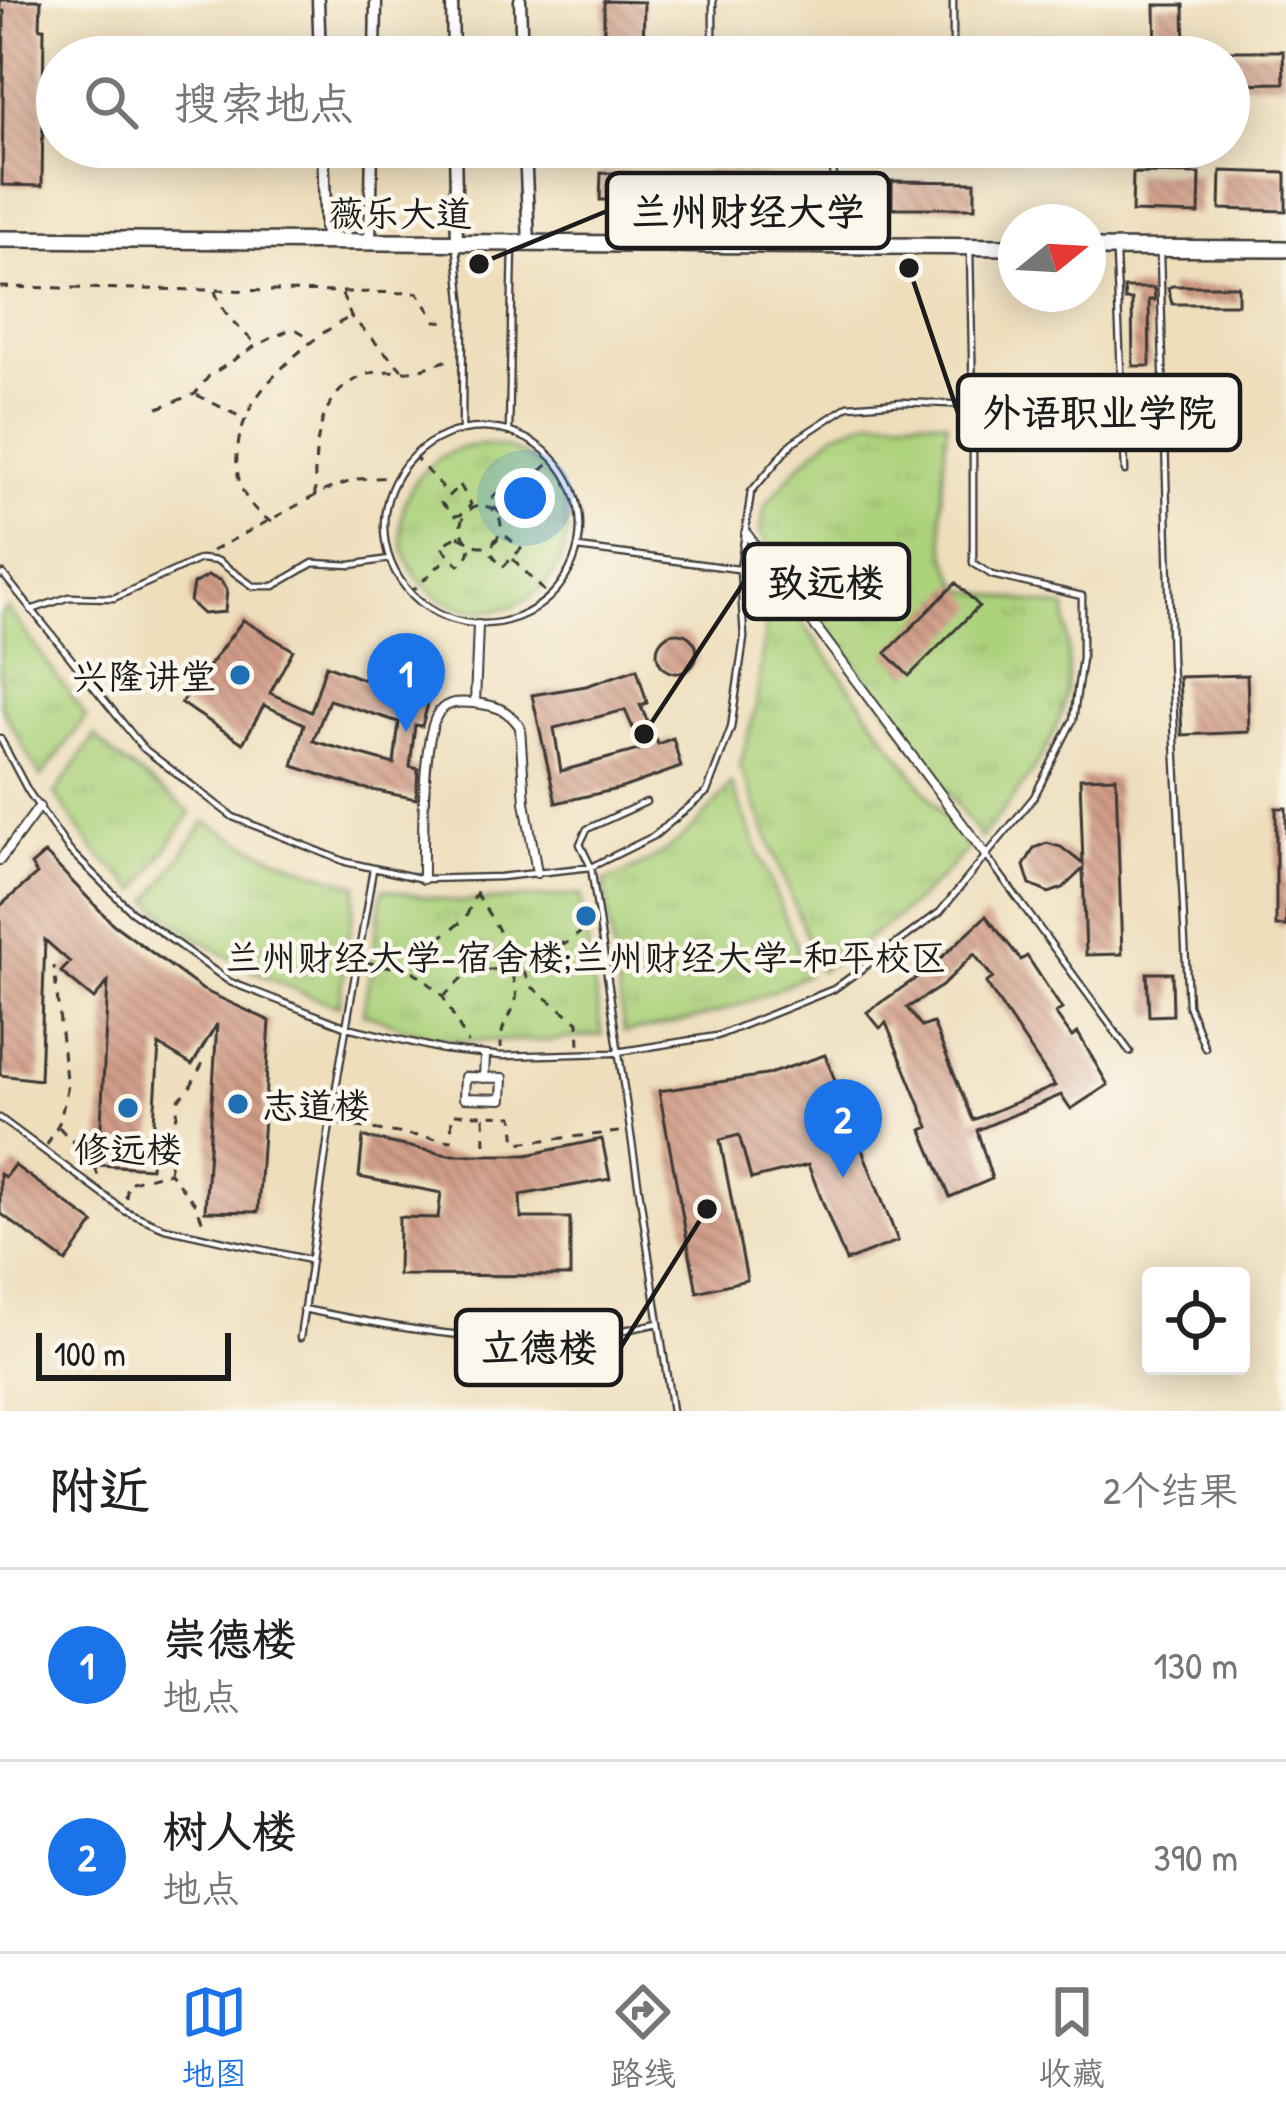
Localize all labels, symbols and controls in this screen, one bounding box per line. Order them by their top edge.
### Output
search box [36,36,1250,168]
icon: search [78,69,144,135]
text: 搜索地点 [174,72,354,133]
callout: 兰州财经大学 [607,173,889,248]
text: 兰州财经大学 [631,184,865,237]
street label: 薇乐大道 [328,188,472,237]
north arrow [998,204,1106,312]
callout: 外语职业学院 [958,375,1240,450]
text: 外语职业学院 [982,385,1216,438]
your location [495,468,555,528]
callout: 致远楼 [744,544,909,619]
text: 致远楼 [767,555,885,608]
pin: 1 [367,633,445,732]
place label: 兴隆讲堂 [72,651,216,700]
marker: 兴隆讲堂 [227,662,253,688]
marker: 兰州财经大学-宿舍楼;兰州财经大学-和平校区 [573,903,599,929]
place label: 兰州财经大学-宿舍楼;兰州财经大学-和平校区 [225,932,947,981]
pin: 2 [804,1079,882,1178]
place label: 志道楼 [262,1080,370,1129]
marker: 志道楼 [225,1091,251,1117]
marker: 修远楼 [115,1095,141,1121]
place label: 修远楼 [74,1124,182,1173]
map controls [1142,1267,1250,1375]
button: locate [1142,1267,1250,1375]
callout: 立德楼 [456,1310,621,1385]
text: 立德楼 [480,1320,598,1373]
scale bar [36,1327,231,1380]
text: 100 m [54,1332,126,1376]
text: 附近 [48,1455,150,1524]
text: 2个结果 [1103,1463,1238,1516]
text: 崇德楼 [162,1608,297,1669]
text: 1 [80,1638,94,1691]
text: 130 m [1153,1638,1238,1691]
text: 地点 [162,1669,240,1722]
text: 树人楼 [162,1800,297,1861]
text: 2 [78,1830,96,1883]
text: 390 m [1153,1830,1238,1883]
text: 地点 [162,1861,240,1914]
tab: 地图 [181,1979,247,2095]
tab: 路线 [610,1979,676,2095]
tab: 收藏 [1039,1979,1105,2095]

